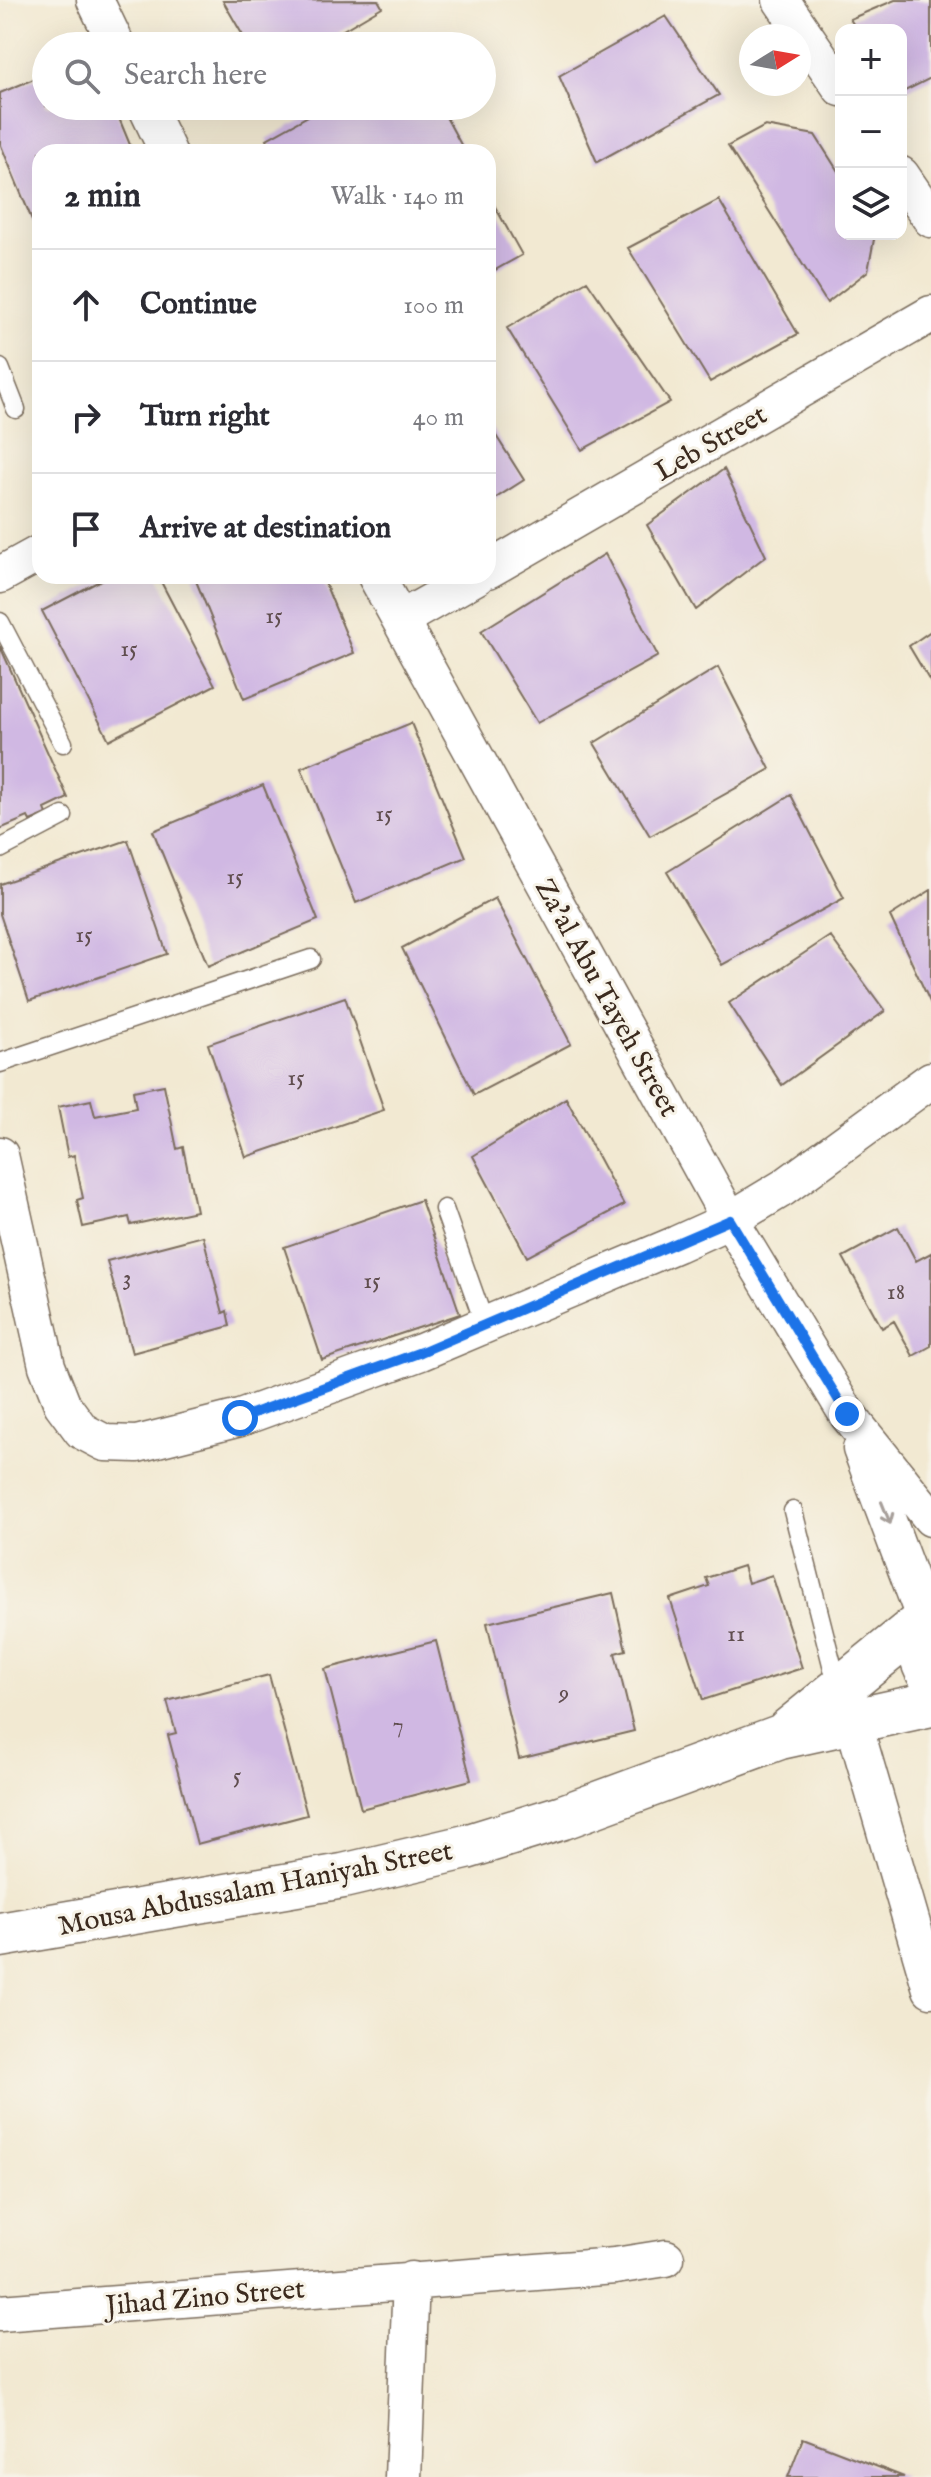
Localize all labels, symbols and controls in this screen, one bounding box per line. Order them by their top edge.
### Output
north arrow [739,24,811,96]
map controls [835,24,907,240]
button: + [835,24,907,96]
search box [32,32,496,120]
icon: search [60,54,104,98]
text: Search here [124,57,267,95]
button: − [835,96,907,168]
button: layers [835,168,907,240]
text: 2 min [64,175,141,218]
text: Walk · 140 m [331,180,464,213]
icon: ahead [64,283,108,327]
text: Continue [140,286,257,324]
text: 100 m [403,289,464,322]
icon: right [64,395,108,439]
text: Turn right [140,398,270,436]
street label: Leb Street [649,398,774,490]
text: 40 m [413,401,464,434]
icon: arrive [64,507,108,551]
text: Arrive at destination [140,510,391,548]
house number: 15 [265,601,283,632]
house number: 15 [120,634,138,665]
house number: 15 [375,799,393,830]
house number: 15 [226,862,244,893]
street label: Za'al Abu Tayeh Street [526,873,686,1124]
house number: 15 [75,920,93,951]
house number: 15 [287,1063,305,1094]
house number: 3 [123,1263,131,1294]
house number: 15 [363,1266,381,1297]
house number: 18 [887,1277,905,1308]
route end [829,1396,865,1432]
route start [222,1400,258,1436]
one-way arrow [880,1500,895,1525]
house number: 11 [727,1619,745,1650]
house number: 9 [558,1678,569,1709]
house number: 7 [392,1710,404,1741]
house number: 5 [233,1761,242,1792]
street label: Mousa Abdussalam Haniyah Street [55,1834,456,1945]
street label: Jihad Zino Street [101,2272,307,2325]

